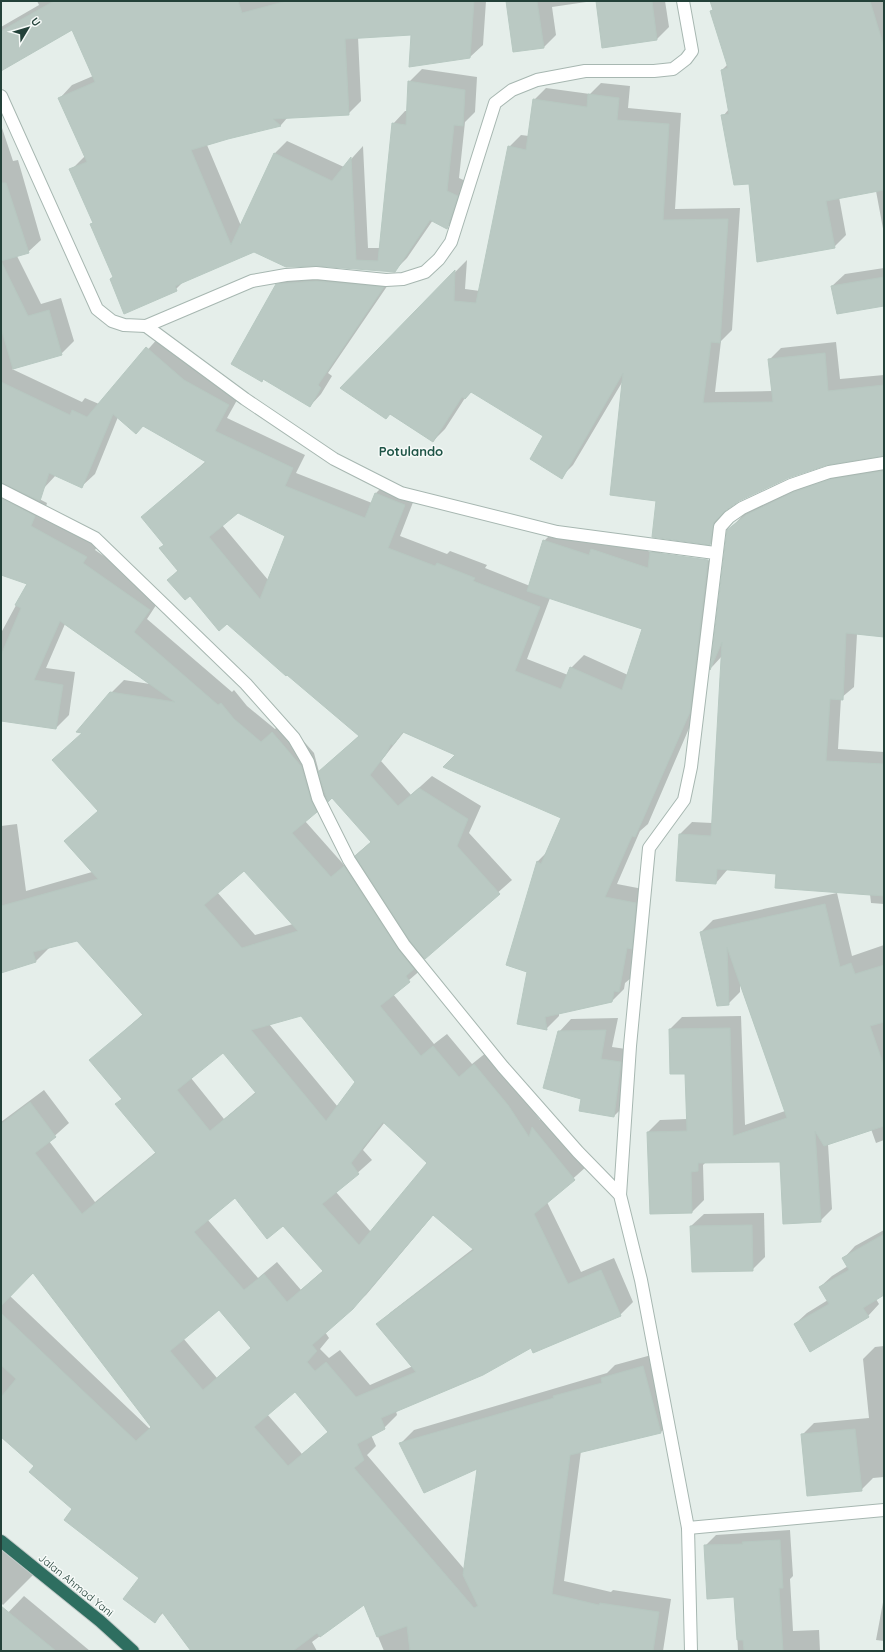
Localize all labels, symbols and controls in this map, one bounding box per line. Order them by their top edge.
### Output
north arrow [8,8,48,48]
text: U [28,14,44,29]
district label: Potulando [379,443,443,459]
street label: Jalan Ahmad Yani [36,1550,116,1620]

